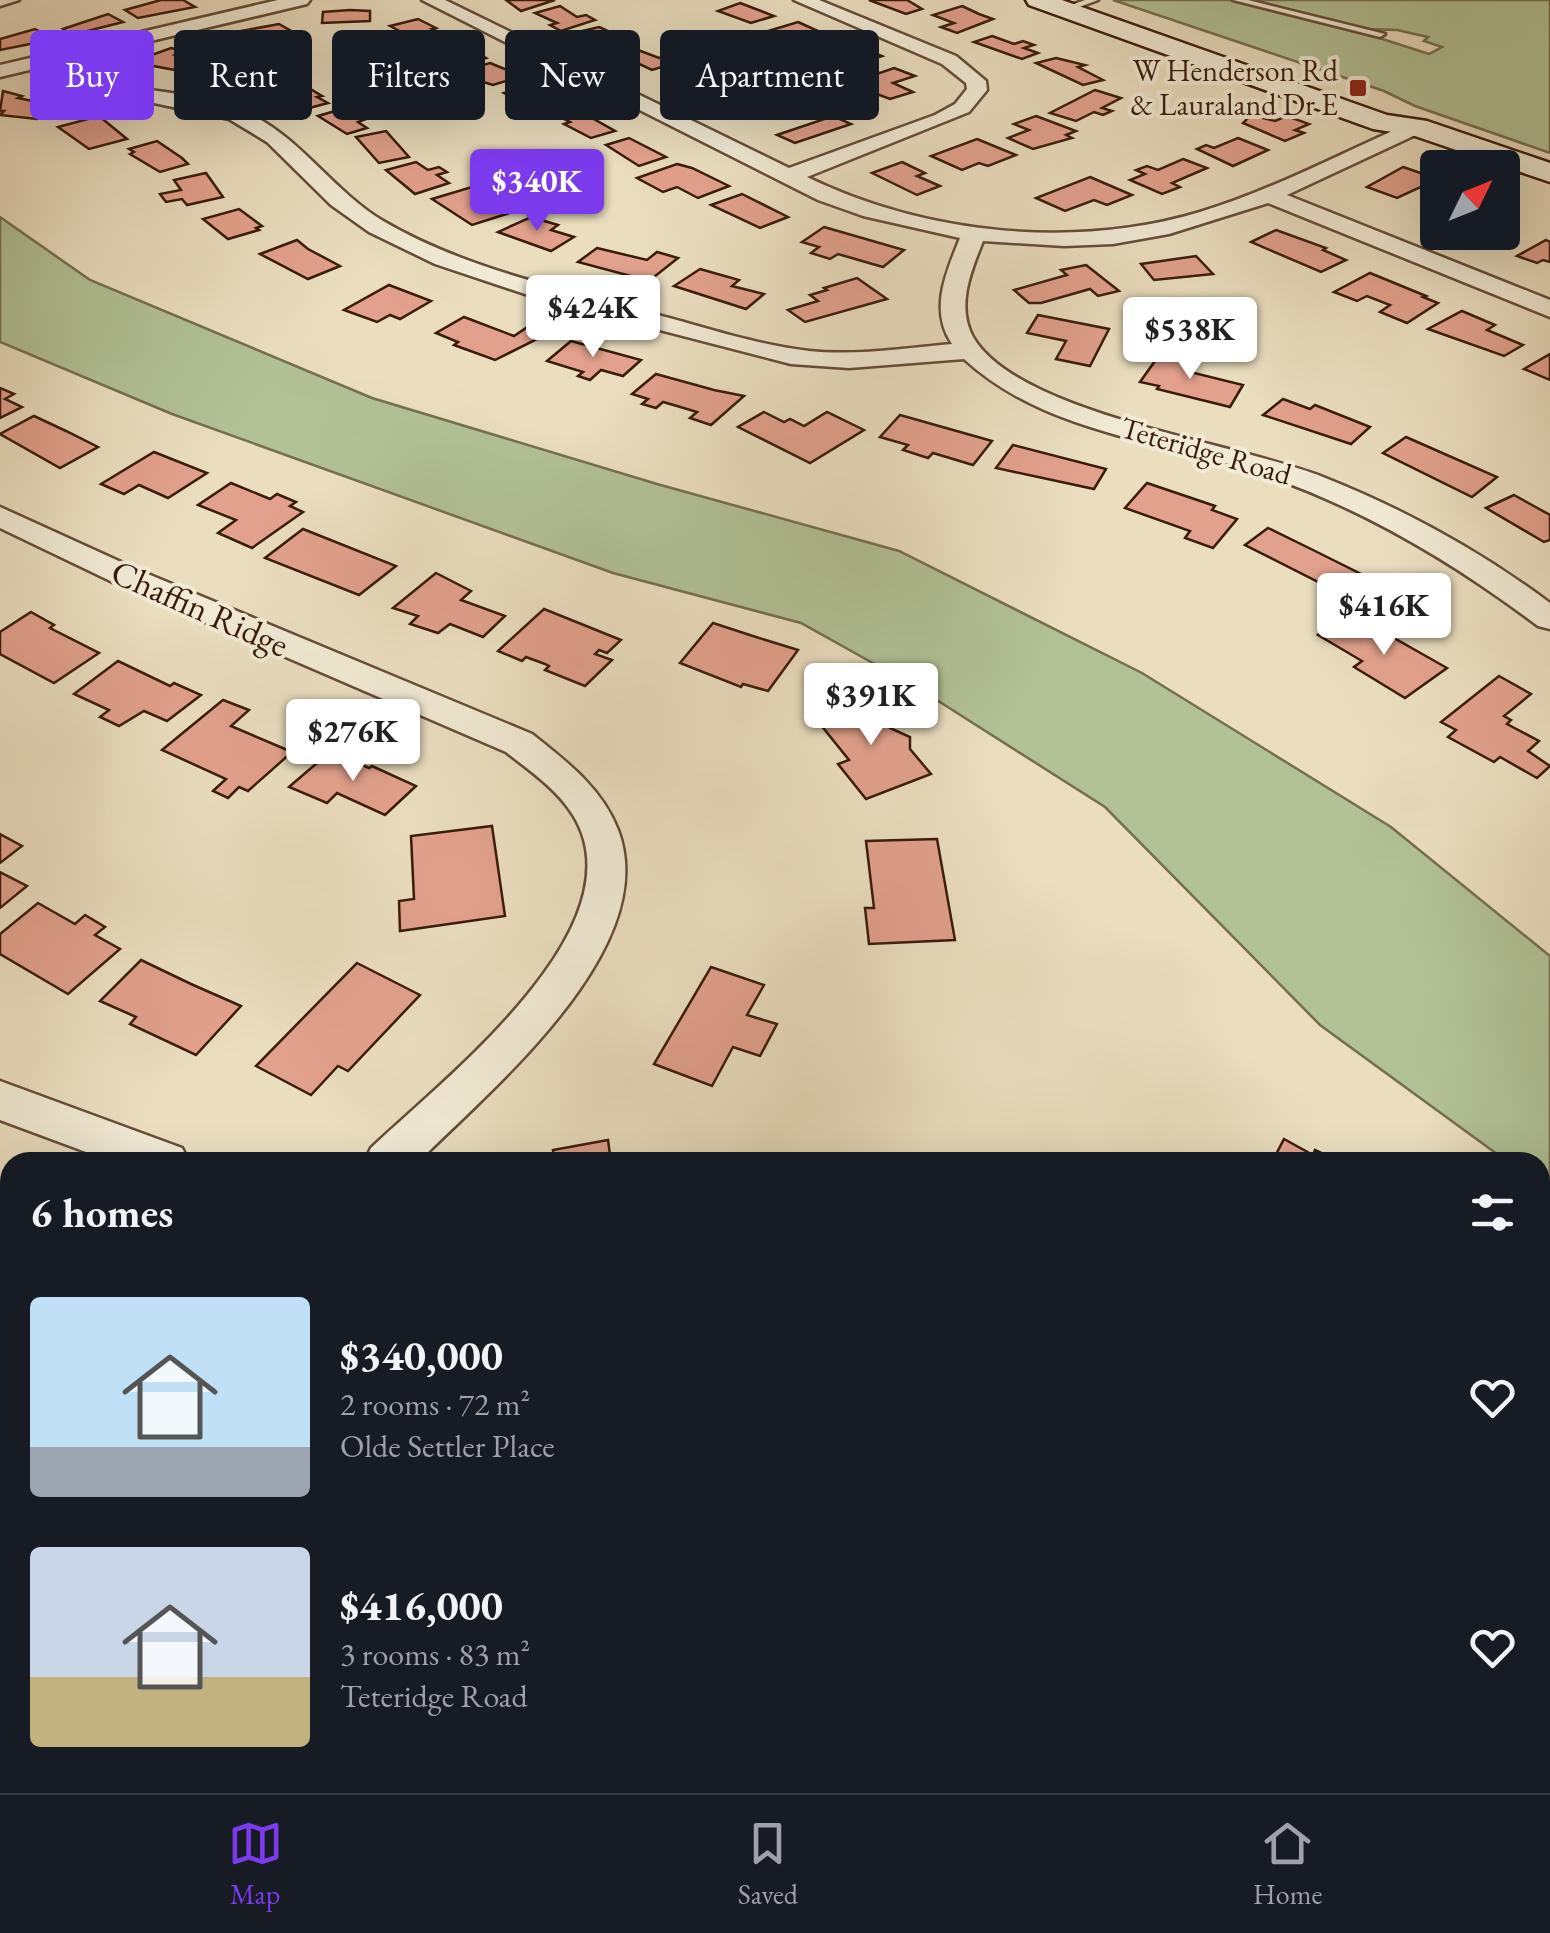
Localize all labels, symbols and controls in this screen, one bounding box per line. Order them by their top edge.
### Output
chip: Buy [30,30,154,120]
chip: Rent [174,30,312,120]
chip: Filters [332,30,485,120]
chip: New [505,30,640,120]
chip: Apartment [660,30,879,120]
place label: W Henderson Rd & Lauraland Dr E [1130,51,1339,124]
marker: W Henderson Rd & Lauraland Dr E [1347,77,1369,99]
pin: $340K [467,149,607,234]
north arrow [1420,150,1520,250]
map controls [1420,150,1520,250]
text: $340K [492,160,582,202]
pin: $424K [523,275,663,360]
text: $424K [548,286,638,328]
pin: $538K [1120,297,1260,382]
text: $538K [1145,308,1235,350]
street label: Teteridge Road [1116,408,1297,494]
street label: Chaffin Ridge [104,548,296,667]
pin: $416K [1314,573,1454,658]
text: $416K [1339,584,1429,626]
pin: $391K [801,663,941,748]
text: $391K [826,674,916,716]
pin: $276K [283,699,423,784]
text: $276K [308,710,398,752]
text: 6 homes [30,1185,173,1240]
icon: filters [1465,1185,1520,1240]
text: $340,000 [340,1328,503,1383]
icon: home [110,1337,230,1457]
icon: heart [1465,1370,1520,1425]
text: 2 rooms · 72 m² [340,1383,530,1425]
text: Olde Settler Place [340,1425,555,1467]
text: $416,000 [340,1578,503,1633]
icon: home [110,1587,230,1707]
icon: heart [1465,1620,1520,1675]
text: 3 rooms · 83 m² [340,1633,530,1675]
text: Teteridge Road [340,1675,528,1717]
tab: Map [228,1816,283,1912]
tab: Saved [738,1816,798,1912]
tab: Home [1253,1816,1322,1912]

